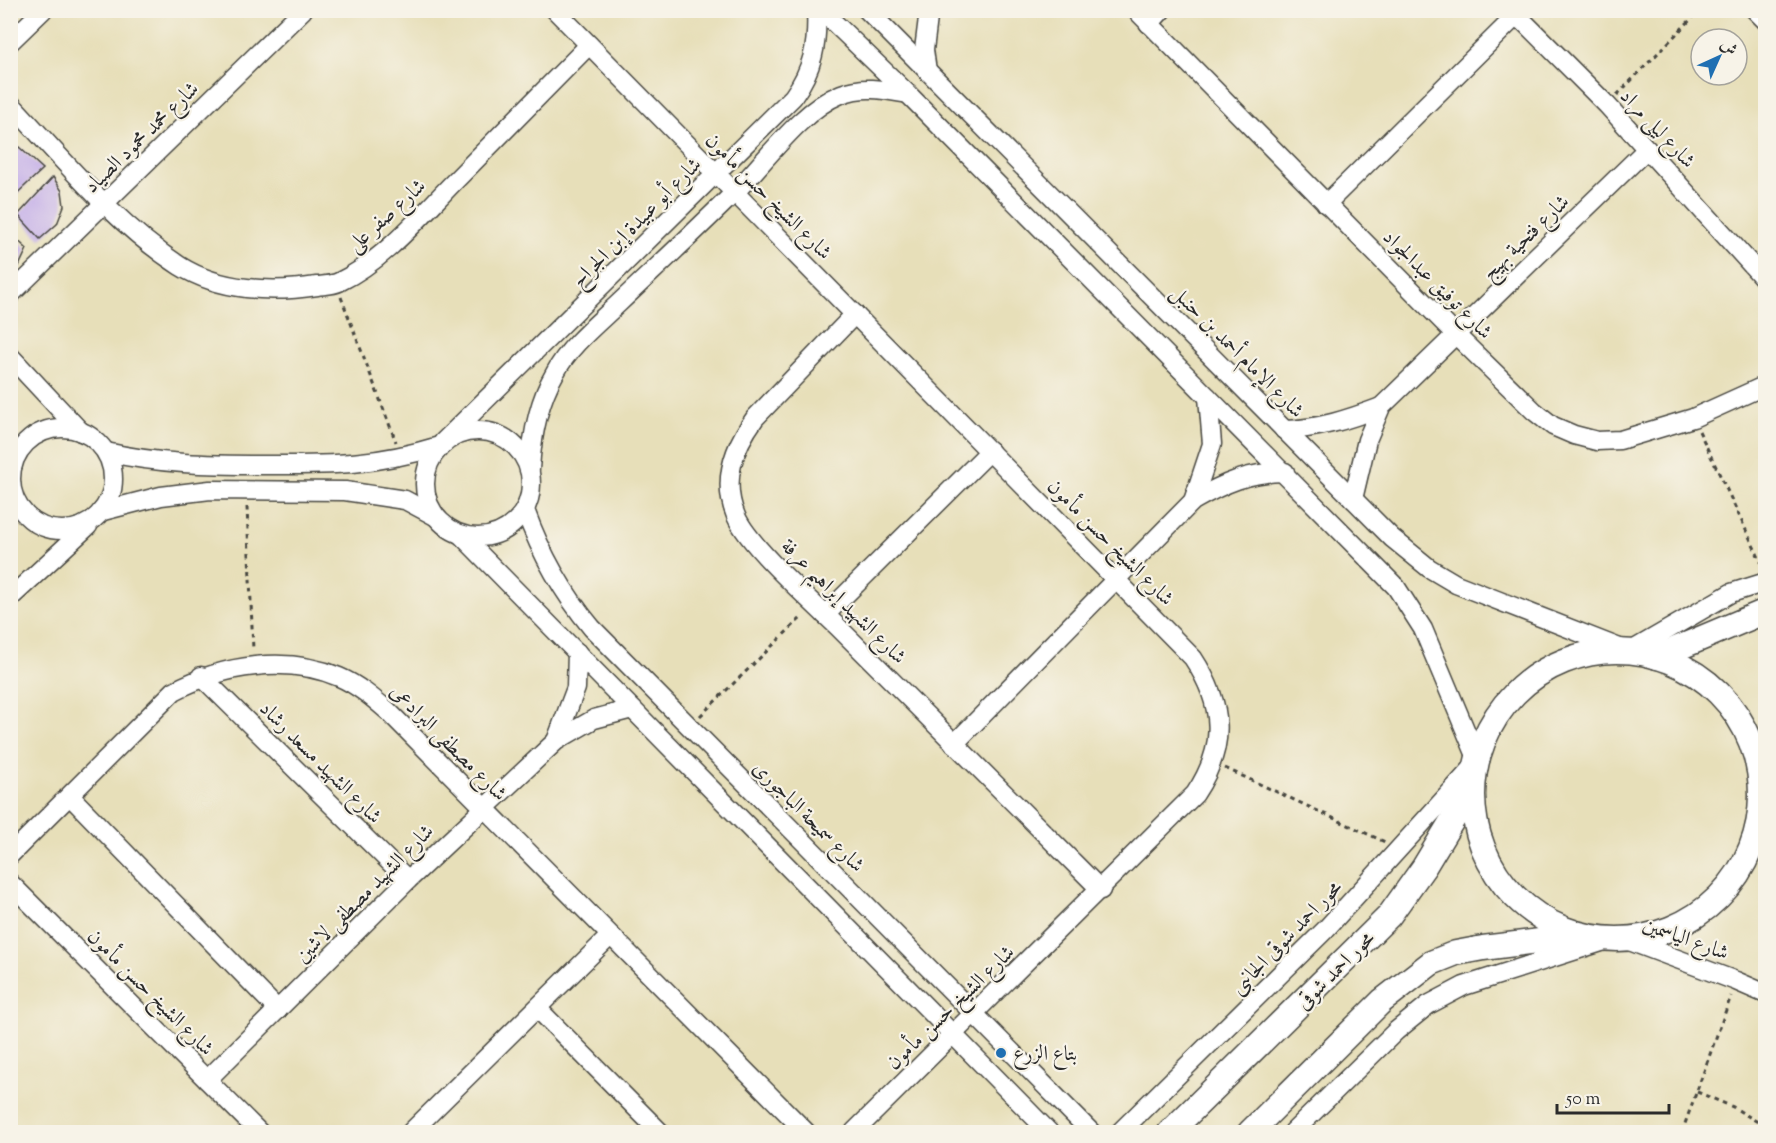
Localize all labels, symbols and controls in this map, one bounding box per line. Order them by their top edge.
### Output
north arrow [1689,27,1749,87]
text: ش [1714,34,1742,62]
street label: شارع محمد محمود الصياد [78,76,207,202]
street label: شارع ليلى مراد [1611,83,1701,177]
street label: شارع الشيخ حسن مأمون [696,126,839,269]
street label: شارع أبو عبيدة إبن الجراح [564,150,711,297]
street label: شارع صفر على [341,173,434,261]
street label: شارع فتحية بهيج [1476,189,1579,290]
street label: شارع توفيق عبدالجواد [1374,224,1498,348]
street label: شارع الإمام أحمد بن حنبل [1162,277,1312,427]
street label: شارع الشيخ حسن مأمون [1038,472,1181,615]
street label: شارع الشهيد إبراهيم عرفة [770,533,912,675]
street label: شارع مصطفى البرادعى [381,678,513,810]
street label: شارع الشهيد مسعد رشاد [251,695,388,832]
street label: شارع سميحة الباجورى [744,754,871,881]
street label: شارع الشهيد مصطفى لاشين [289,818,442,971]
street label: محور احمد شوقى الجانبى [1225,874,1347,1000]
street label: شارع الياسمين [1638,910,1733,970]
street label: شارع الشيخ حسن مأمون [78,922,221,1065]
street label: محور احمد شوقى [1290,925,1380,1015]
street label: شارع الشيخ حسن مأمون [879,938,1024,1079]
place label: بتاع الزرع [1013,1040,1077,1071]
marker: بتاع الزرع [994,1046,1008,1060]
scale bar [1557,1077,1670,1115]
text: 50 m [1565,1087,1601,1113]

